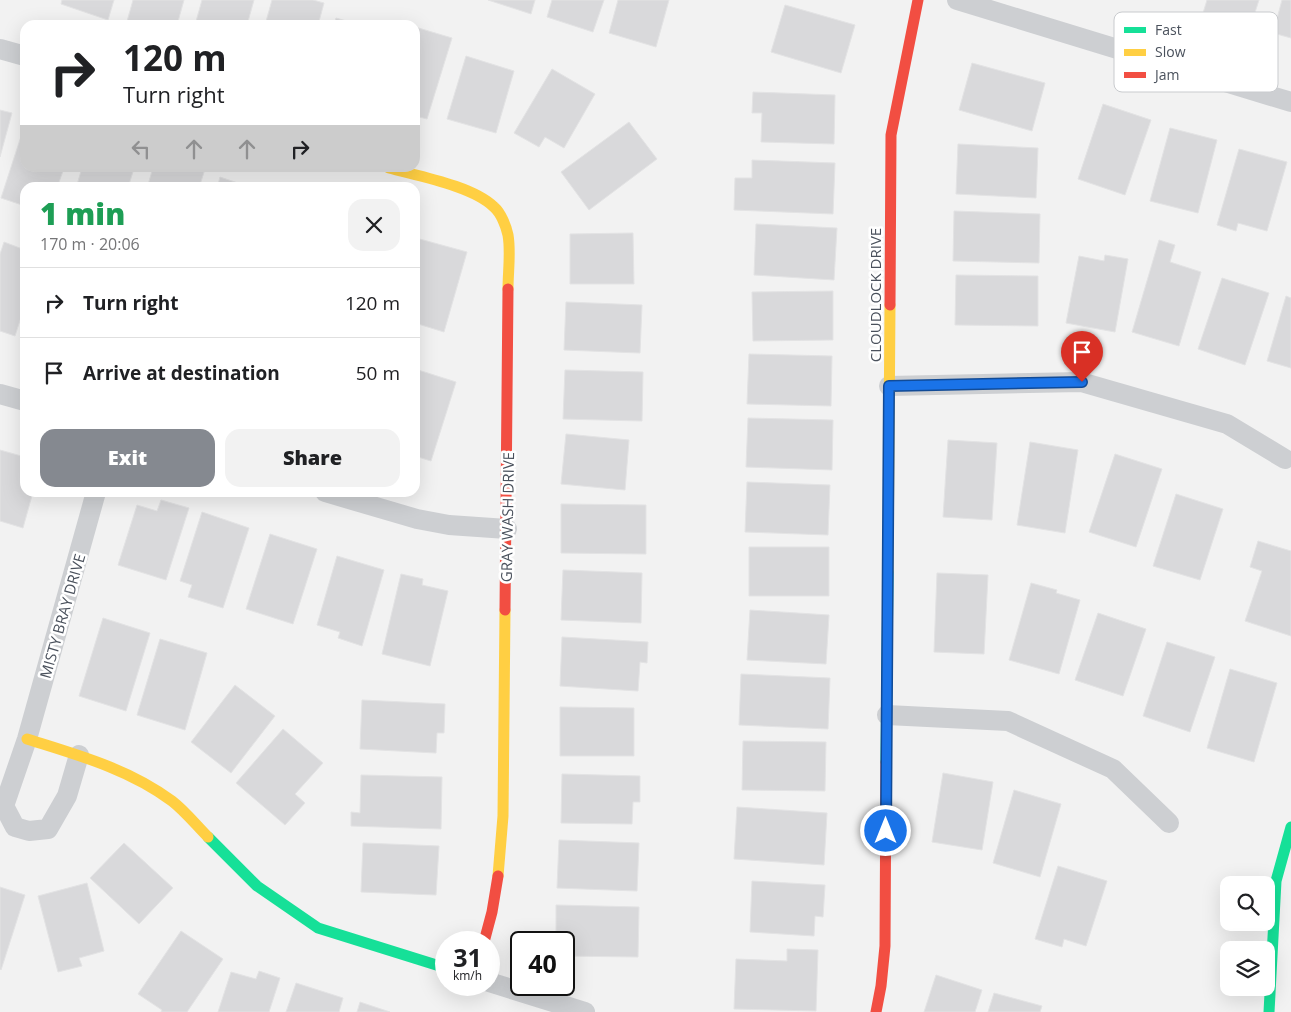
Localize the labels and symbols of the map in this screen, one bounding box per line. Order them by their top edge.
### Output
legend [1114,12,1278,92]
text: Fast [1155,20,1182,39]
text: Slow [1155,42,1186,61]
text: Jam [1153,65,1180,84]
street label: CLOUDLOCK DRIVE [865,228,885,362]
pin [1061,331,1103,382]
street label: GRAY WASH DRIVE [496,452,518,582]
street label: MISTY BRAY DRIVE [35,551,89,681]
position arrow [859,804,911,856]
speed limit sign: 40 [510,931,575,996]

